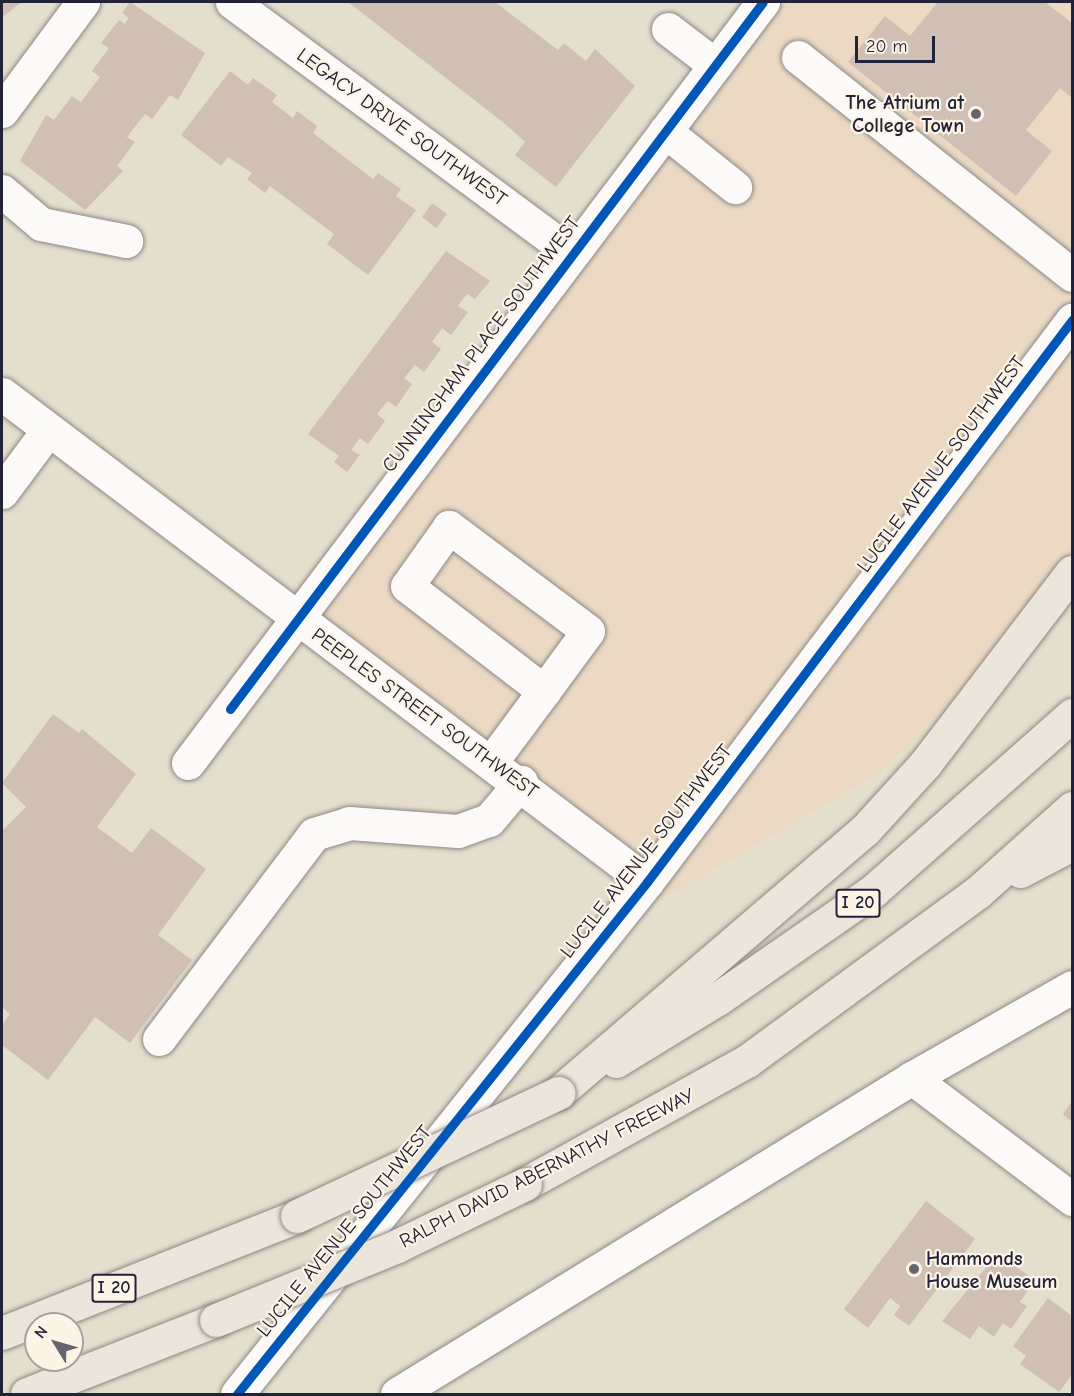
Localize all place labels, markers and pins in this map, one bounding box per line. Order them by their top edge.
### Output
place label: The Atrium at College Town [845,90,964,137]
marker: The Atrium at College Town [969,107,983,121]
place label: Hammonds House Museum [926,1246,1057,1293]
marker: Hammonds House Museum [907,1262,921,1276]

